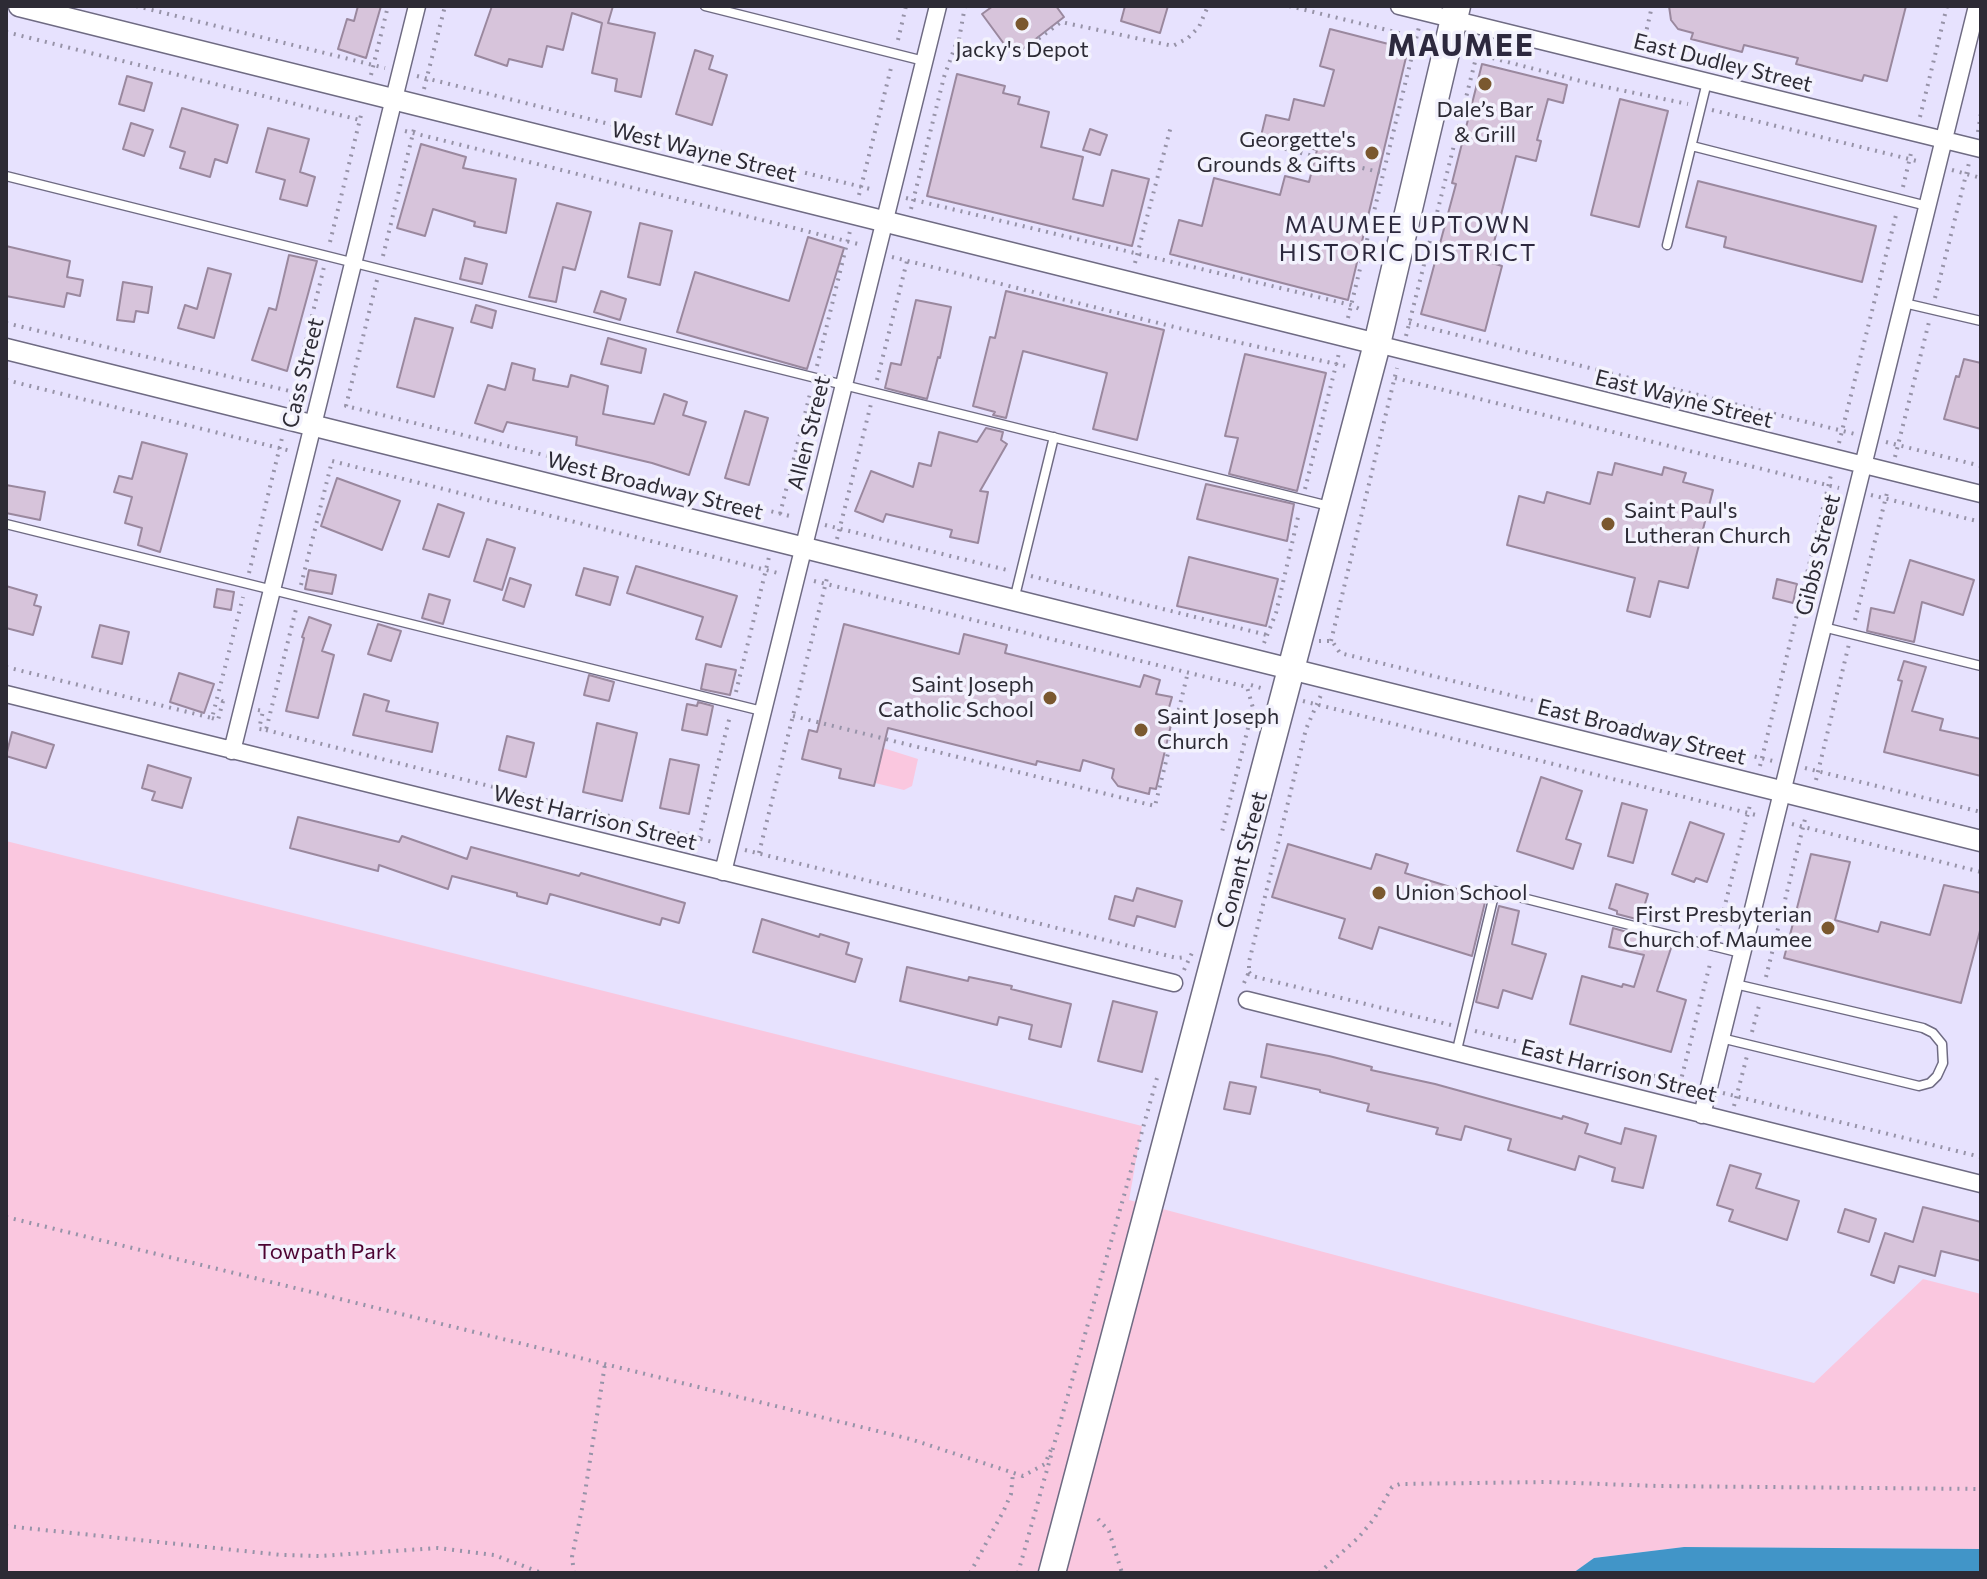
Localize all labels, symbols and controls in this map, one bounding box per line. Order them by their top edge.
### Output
marker: Jacky's Depot [1013,15,1031,33]
district label: MAUMEE [1387,28,1535,64]
street label: East Dudley Street [1631,28,1815,98]
place label: Jacky's Depot [955,37,1089,63]
marker: Dale’s Bar & Grill [1476,75,1494,93]
place label: Dale’s Bar & Grill [1437,97,1533,148]
street label: West Wayne Street [609,116,799,188]
place label: Georgette's Grounds & Gifts [1197,127,1356,178]
marker: Georgette's Grounds & Gifts [1363,144,1381,162]
district label: MAUMEE UPTOWN HISTORIC DISTRICT [1279,211,1537,267]
street label: Cass Street [277,315,329,431]
street label: East Wayne Street [1592,364,1776,434]
street label: Allen Street [782,373,836,493]
street label: West Broadway Street [544,446,766,526]
street label: Gibbs Street [1790,492,1846,618]
place label: Saint Paul's Lutheran Church [1624,498,1791,550]
marker: Saint Paul's Lutheran Church [1599,515,1617,533]
place label: Saint Joseph Catholic School [878,672,1034,724]
marker: Saint Joseph Catholic School [1041,689,1059,707]
street label: East Broadway Street [1535,693,1749,771]
place label: Saint Joseph Church [1157,704,1279,756]
marker: Saint Joseph Church [1132,721,1150,739]
street label: West Harrison Street [490,780,700,856]
street label: Conant Street [1211,789,1273,931]
place label: Union School [1395,880,1528,906]
marker: Union School [1370,884,1388,902]
place label: First Presbyterian Church of Maumee [1623,902,1812,954]
marker: First Presbyterian Church of Maumee [1819,919,1837,937]
street label: East Harrison Street [1518,1034,1720,1108]
park label: Towpath Park [257,1239,397,1265]

